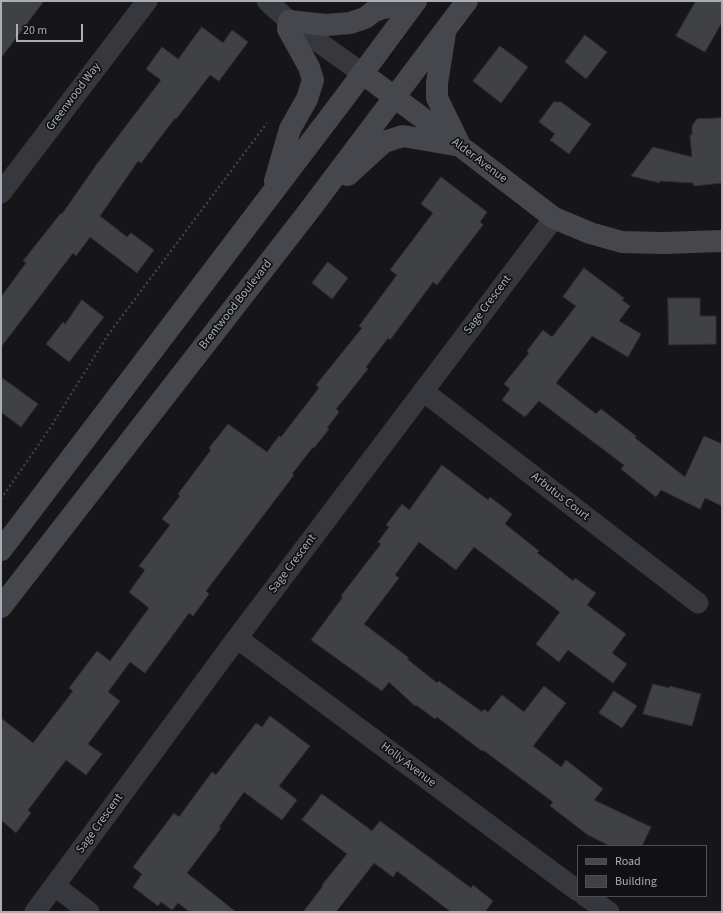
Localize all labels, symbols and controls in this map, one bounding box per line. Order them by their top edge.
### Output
scale bar [18,16,85,42]
text: 20 m [23,22,47,39]
street label: Greenwood Way [44,60,104,134]
street label: Alder Avenue [448,135,510,187]
street label: Brentwood Boulevard [197,257,275,353]
street label: Sage Crescent [461,273,515,337]
street label: Arbutus Court [528,470,592,524]
street label: Sage Crescent [266,532,320,596]
street label: Holly Avenue [378,740,438,790]
street label: Sage Crescent [73,791,127,857]
legend [577,845,707,897]
text: Road [615,853,641,870]
text: Building [615,873,657,890]

